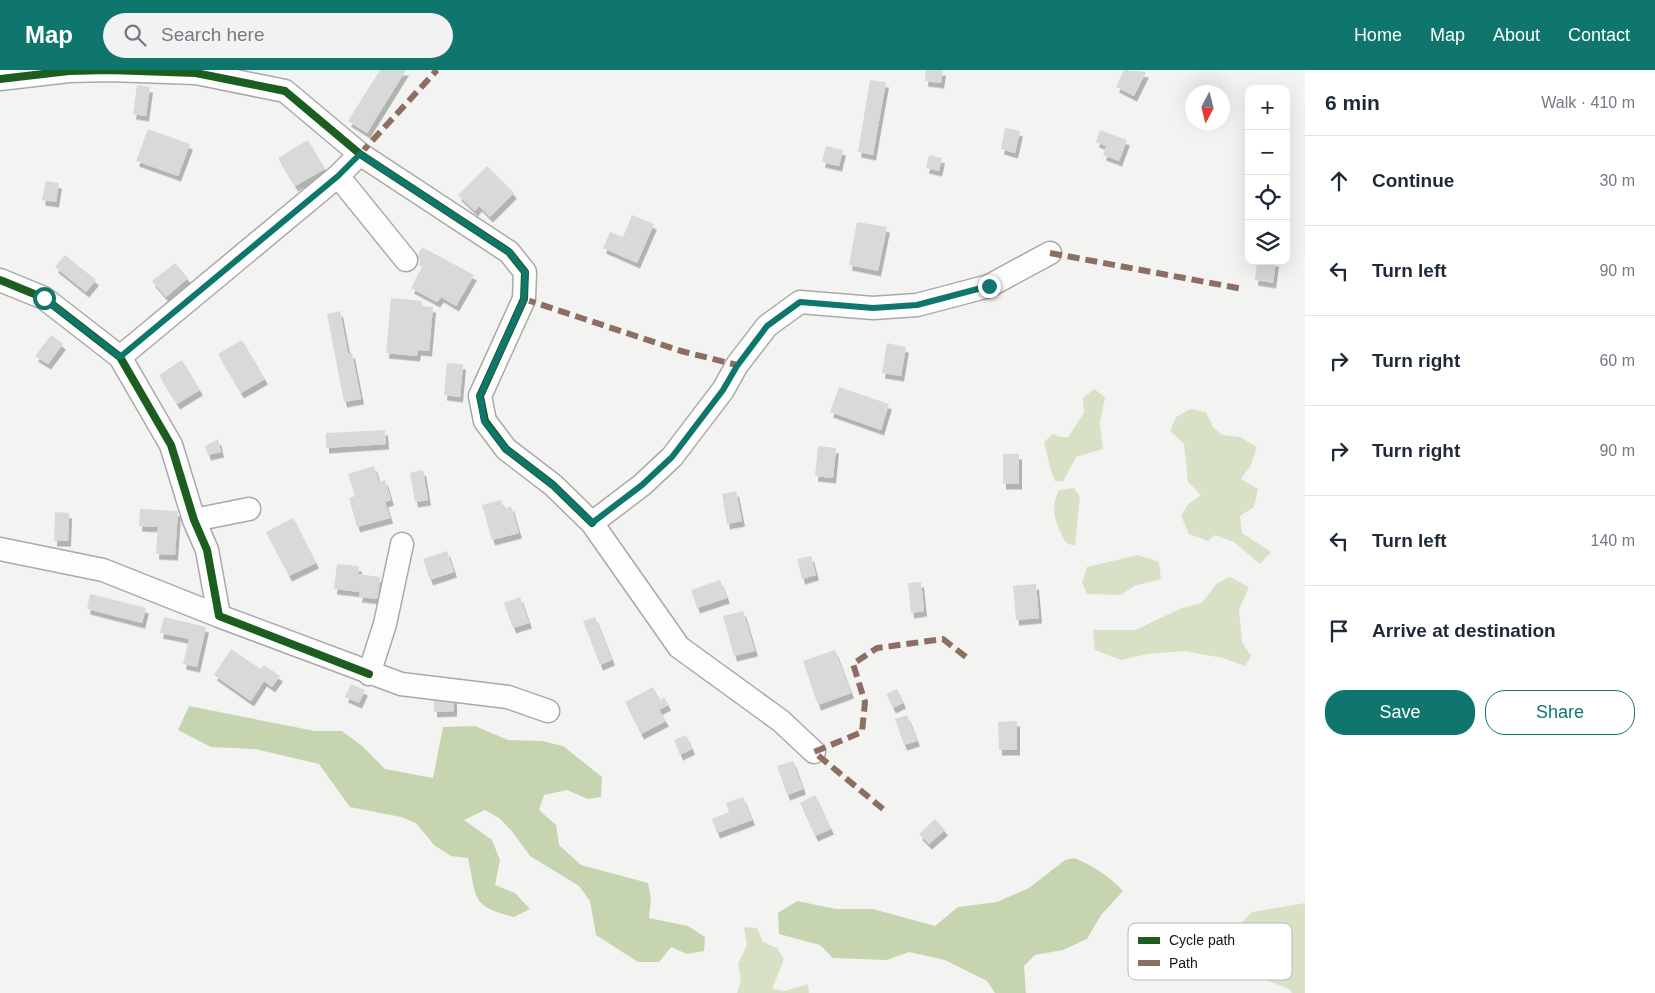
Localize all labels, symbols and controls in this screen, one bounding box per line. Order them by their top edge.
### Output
search box [103,13,453,58]
text: Map [25,21,73,48]
icon: search [121,21,149,49]
text: Search here [161,24,265,45]
text: Home [1354,25,1402,45]
text: Map [1430,25,1465,45]
text: About [1493,25,1540,45]
text: Contact [1568,25,1630,45]
north arrow [1185,85,1230,130]
map controls [1245,85,1290,265]
button: + [1245,85,1290,130]
text: 6 min [1325,91,1380,114]
text: Walk · 410 m [1541,94,1635,111]
button: − [1245,130,1290,175]
icon: ahead [1325,167,1353,195]
text: Continue [1372,170,1454,191]
text: 30 m [1599,172,1635,189]
button: locate [1245,175,1290,220]
button: layers [1245,220,1290,265]
icon: left [1325,257,1353,285]
text: Turn left [1372,260,1447,281]
text: 90 m [1599,262,1635,279]
route end [978,275,1001,298]
route start [33,287,56,310]
icon: right [1325,347,1353,375]
text: Turn right [1372,350,1460,371]
text: 60 m [1599,352,1635,369]
icon: right [1325,437,1353,465]
text: Turn right [1372,440,1460,461]
text: 90 m [1599,442,1635,459]
icon: left [1325,527,1353,555]
text: Turn left [1372,530,1447,551]
text: 140 m [1591,532,1635,549]
icon: arrive [1325,617,1353,645]
text: Arrive at destination [1372,620,1556,641]
button: Save [1325,690,1475,735]
button: Share [1485,690,1635,735]
legend [1128,923,1292,980]
text: Cycle path [1169,932,1235,948]
text: Path [1169,955,1198,971]

